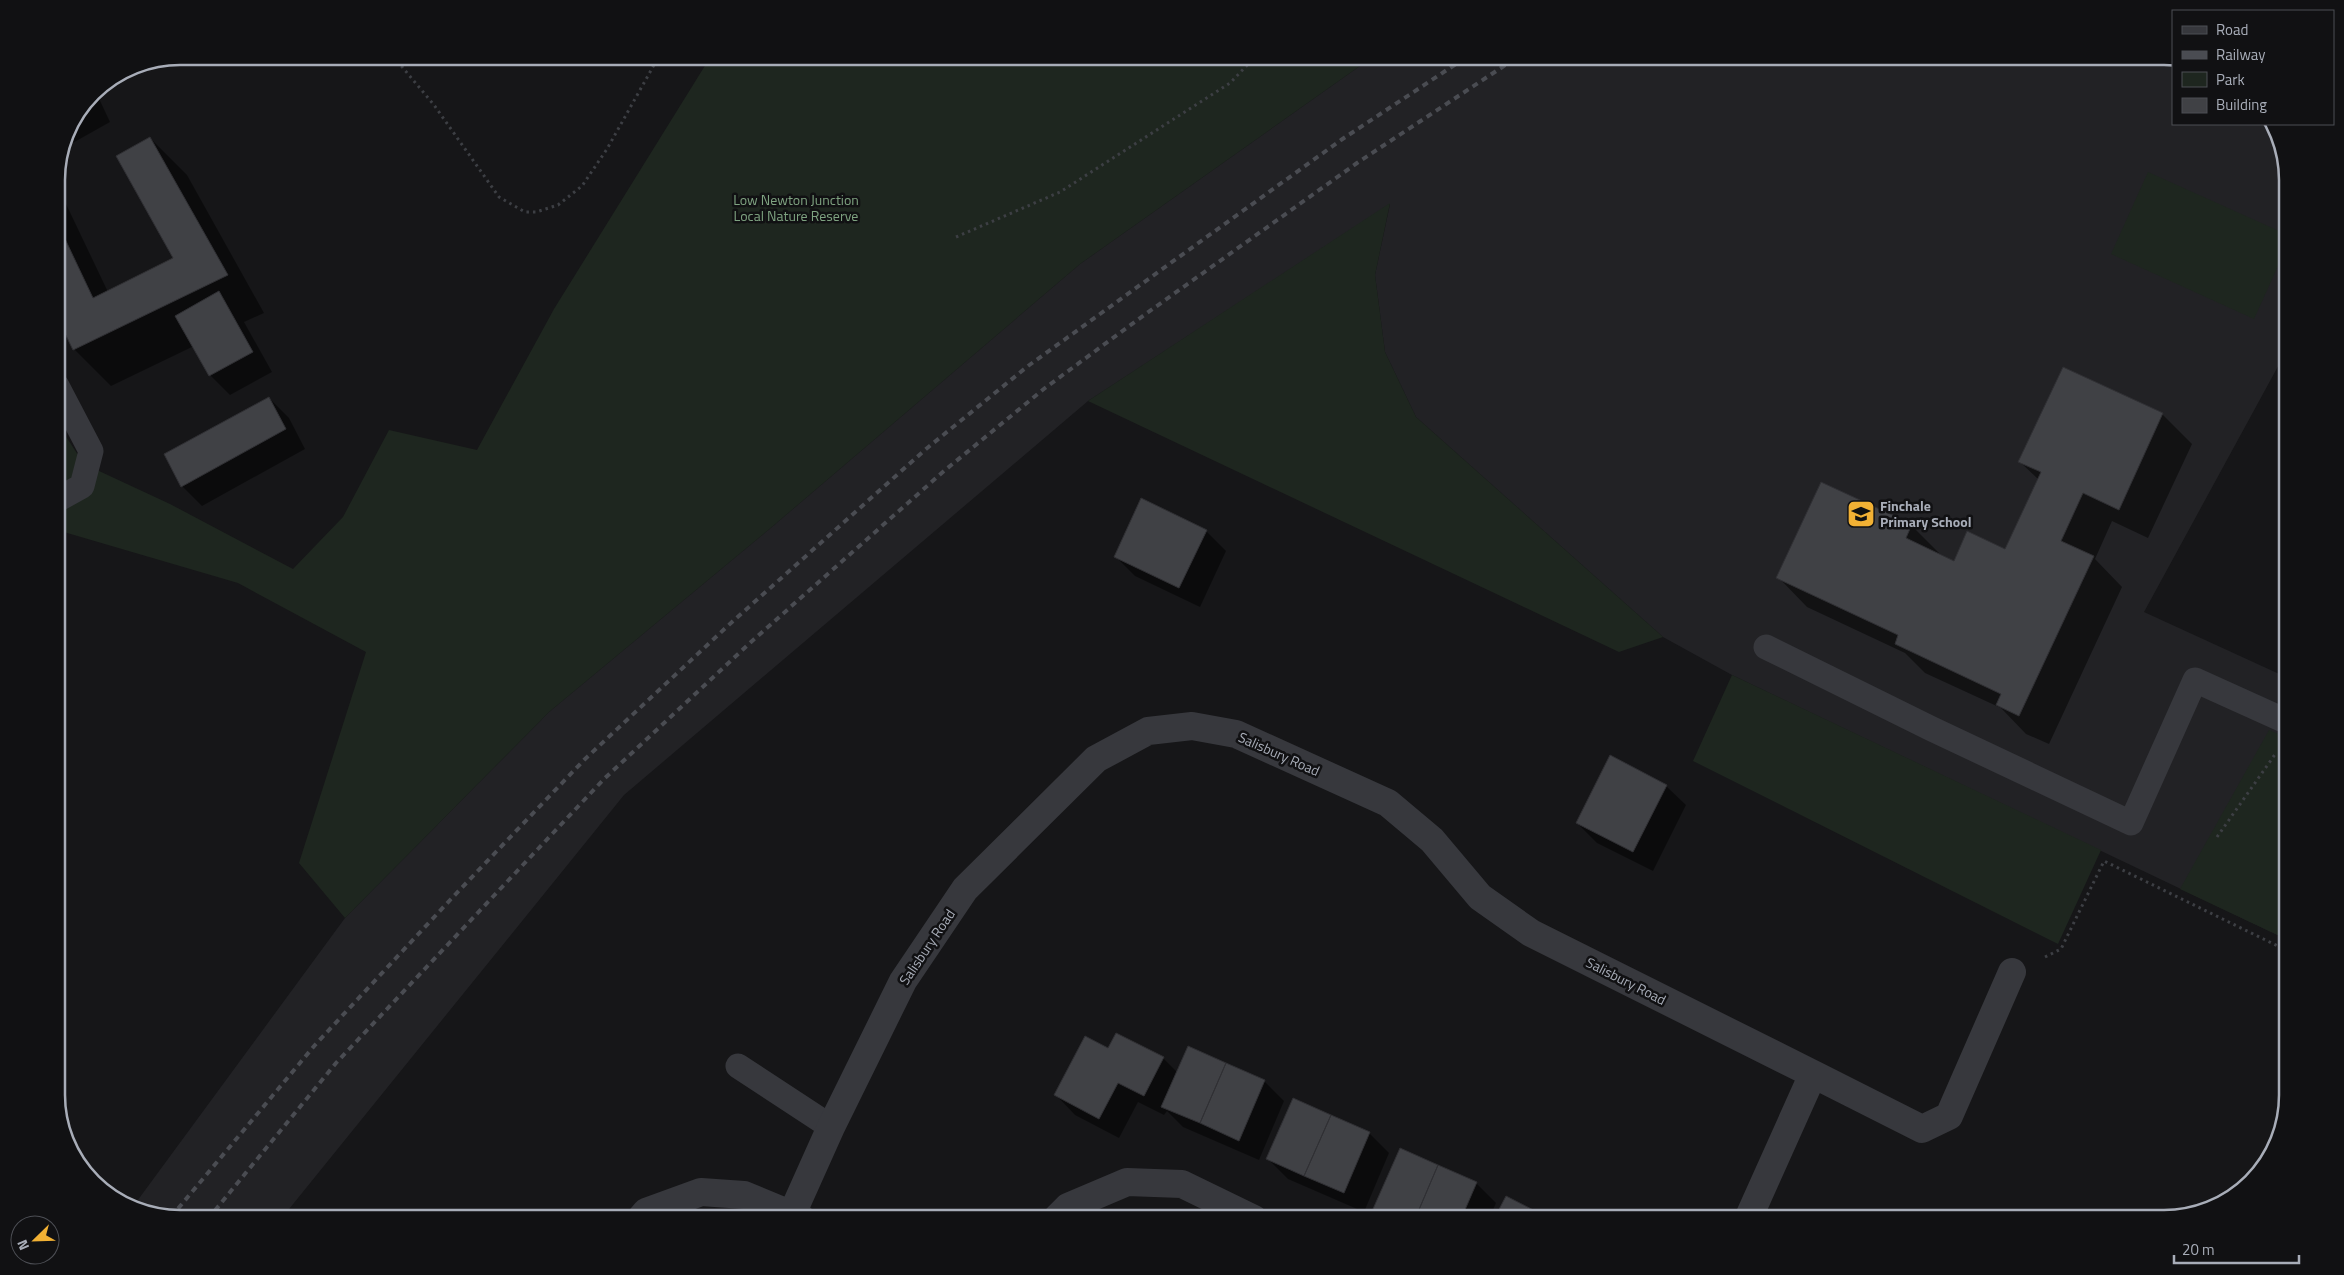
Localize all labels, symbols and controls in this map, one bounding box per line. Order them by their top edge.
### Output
legend [2172,10,2334,125]
text: Road [2216,18,2248,41]
text: Railway [2216,43,2266,66]
text: Park [2216,68,2245,91]
text: Building [2216,93,2267,116]
park label: Low Newton Junction Local Nature Reserve [733,189,859,226]
place label: Finchale Primary School [1880,495,1972,532]
school or university icon: Finchale Primary School [1846,499,1876,529]
street label: Salisbury Road [1235,726,1323,781]
street label: Salisbury Road [893,905,960,989]
street label: Salisbury Road [1583,951,1670,1010]
north arrow [10,1215,60,1265]
scale bar [2174,1232,2299,1264]
text: N [11,1237,34,1254]
text: 20 m [2182,1238,2215,1261]

